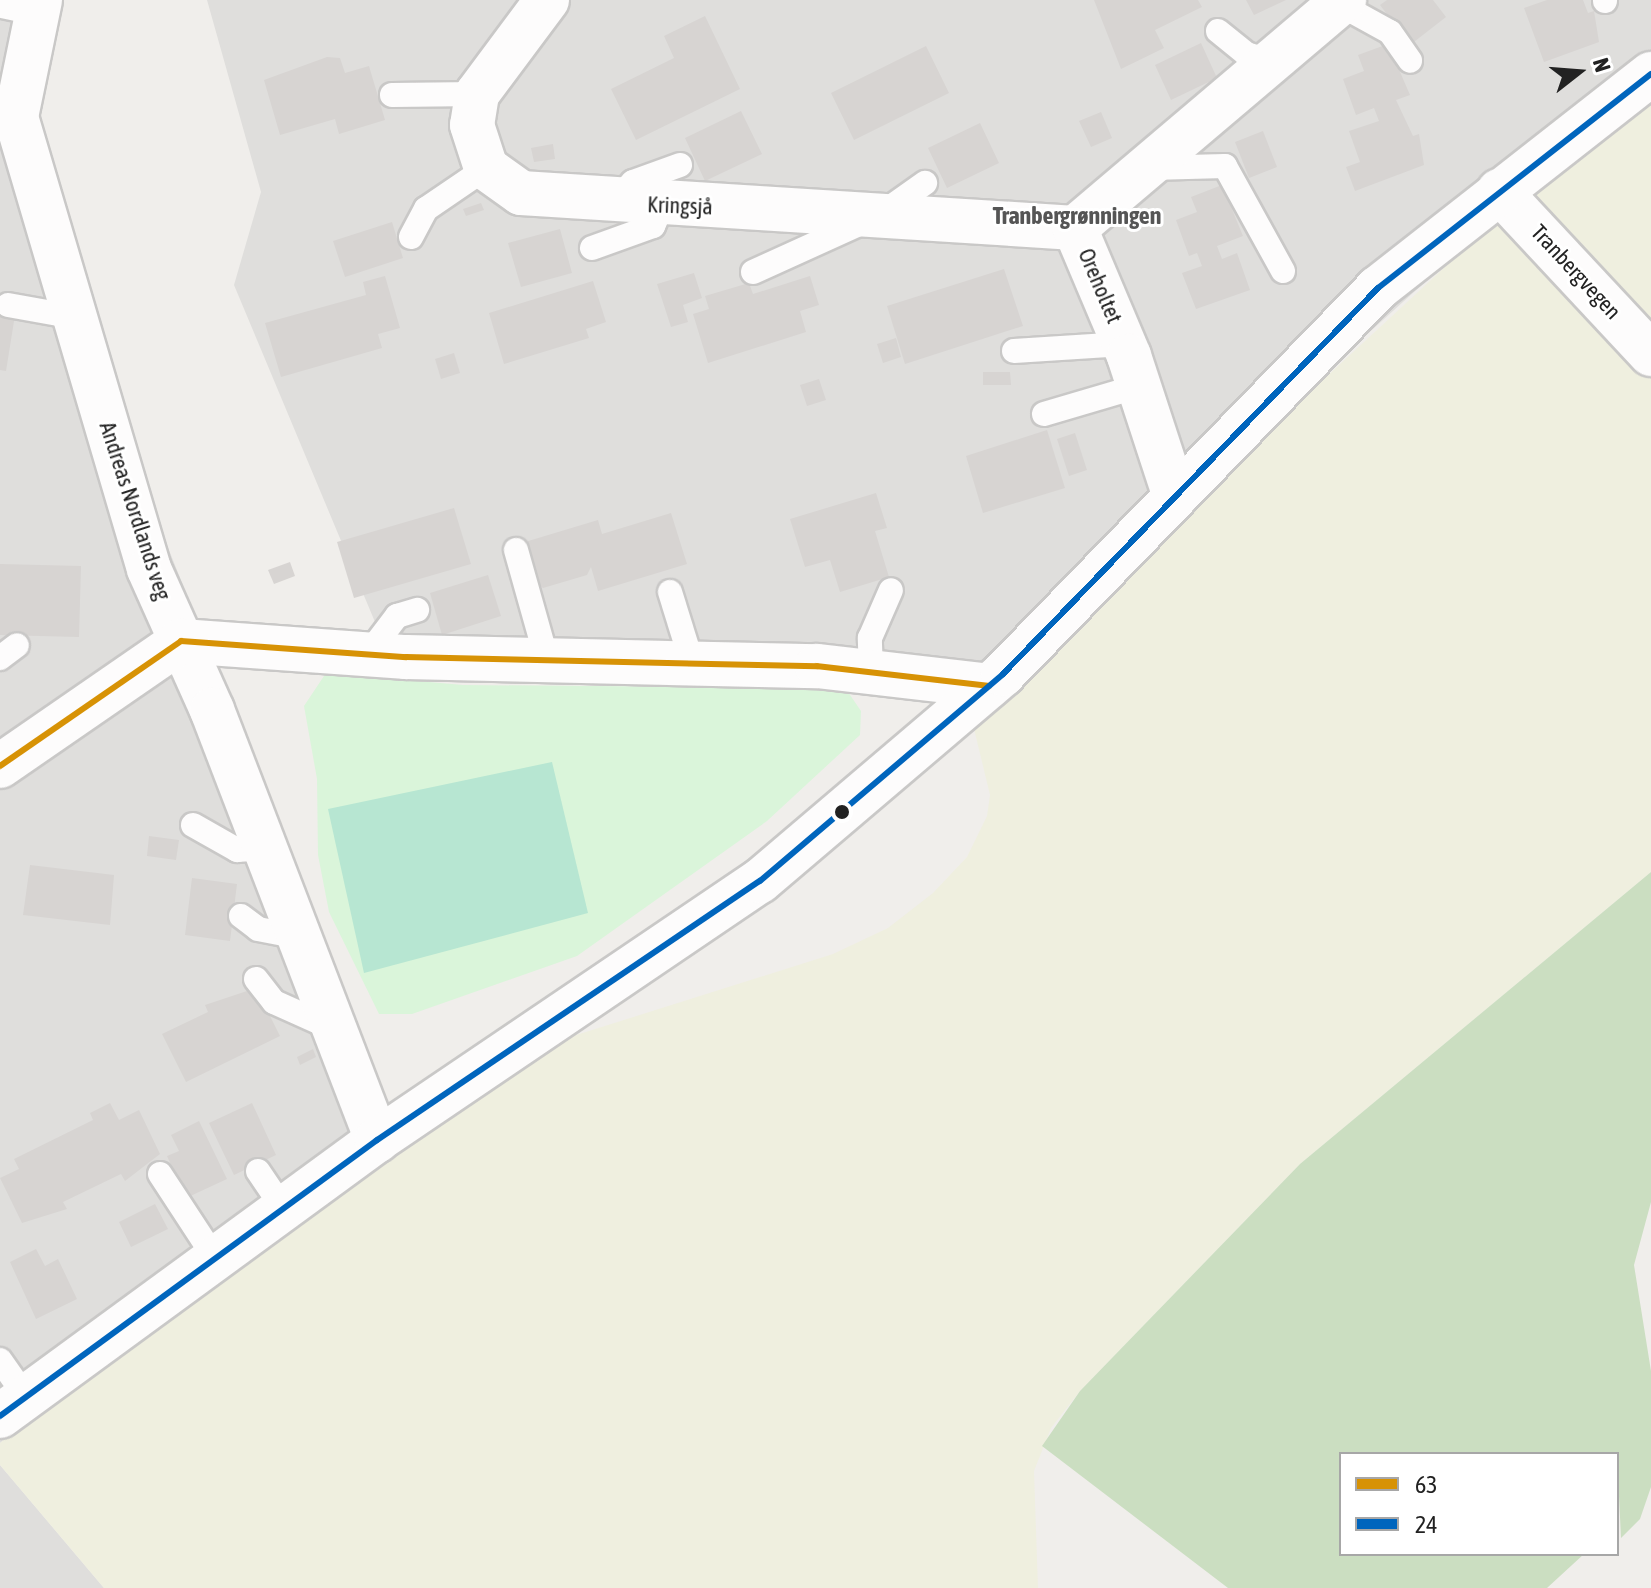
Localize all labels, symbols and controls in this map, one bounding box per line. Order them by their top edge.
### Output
north arrow [1539,32,1619,112]
text: N [1588,55,1616,75]
street label: Kringsjå [647,192,713,220]
district label: Tranbergrønningen [993,202,1161,230]
street label: Tranbergvegen [1526,219,1626,325]
street label: Oreholtet [1072,245,1128,327]
street label: Andreas Nordlands veg [94,419,176,603]
unlabelled marker [834,804,850,820]
legend [1339,1452,1619,1556]
text: 63 [1415,1471,1438,1498]
text: 24 [1415,1511,1438,1538]

